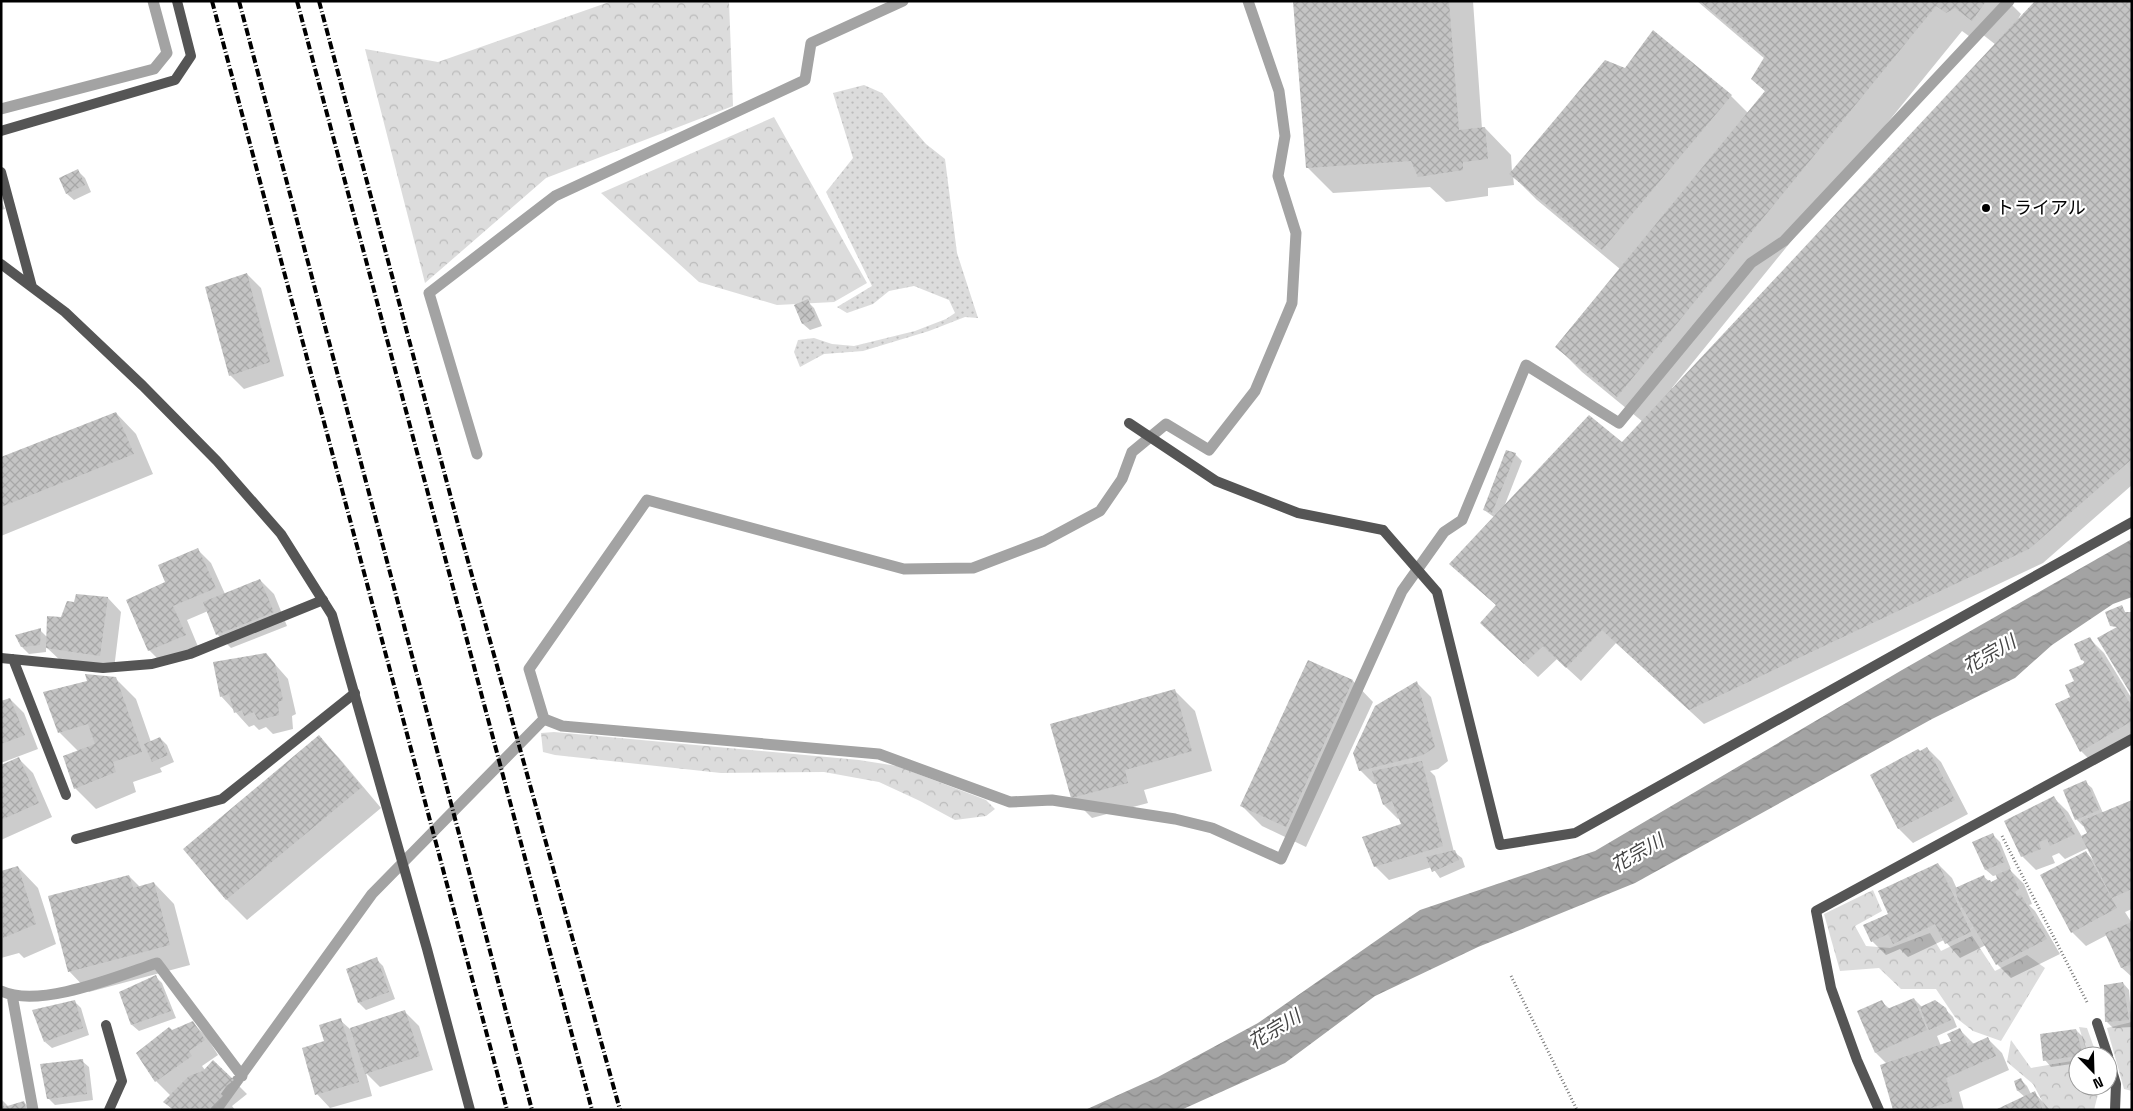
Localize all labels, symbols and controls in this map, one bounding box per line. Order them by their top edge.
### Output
place label: トライアル [1996,196,2086,219]
marker: トライアル [1980,202,1992,214]
water label: 花宗川 [1958,628,2022,680]
water label: 花宗川 [1606,827,1670,879]
water label: 花宗川 [1243,1003,1307,1055]
north arrow [2068,1046,2118,1096]
text: N [2090,1073,2106,1093]

